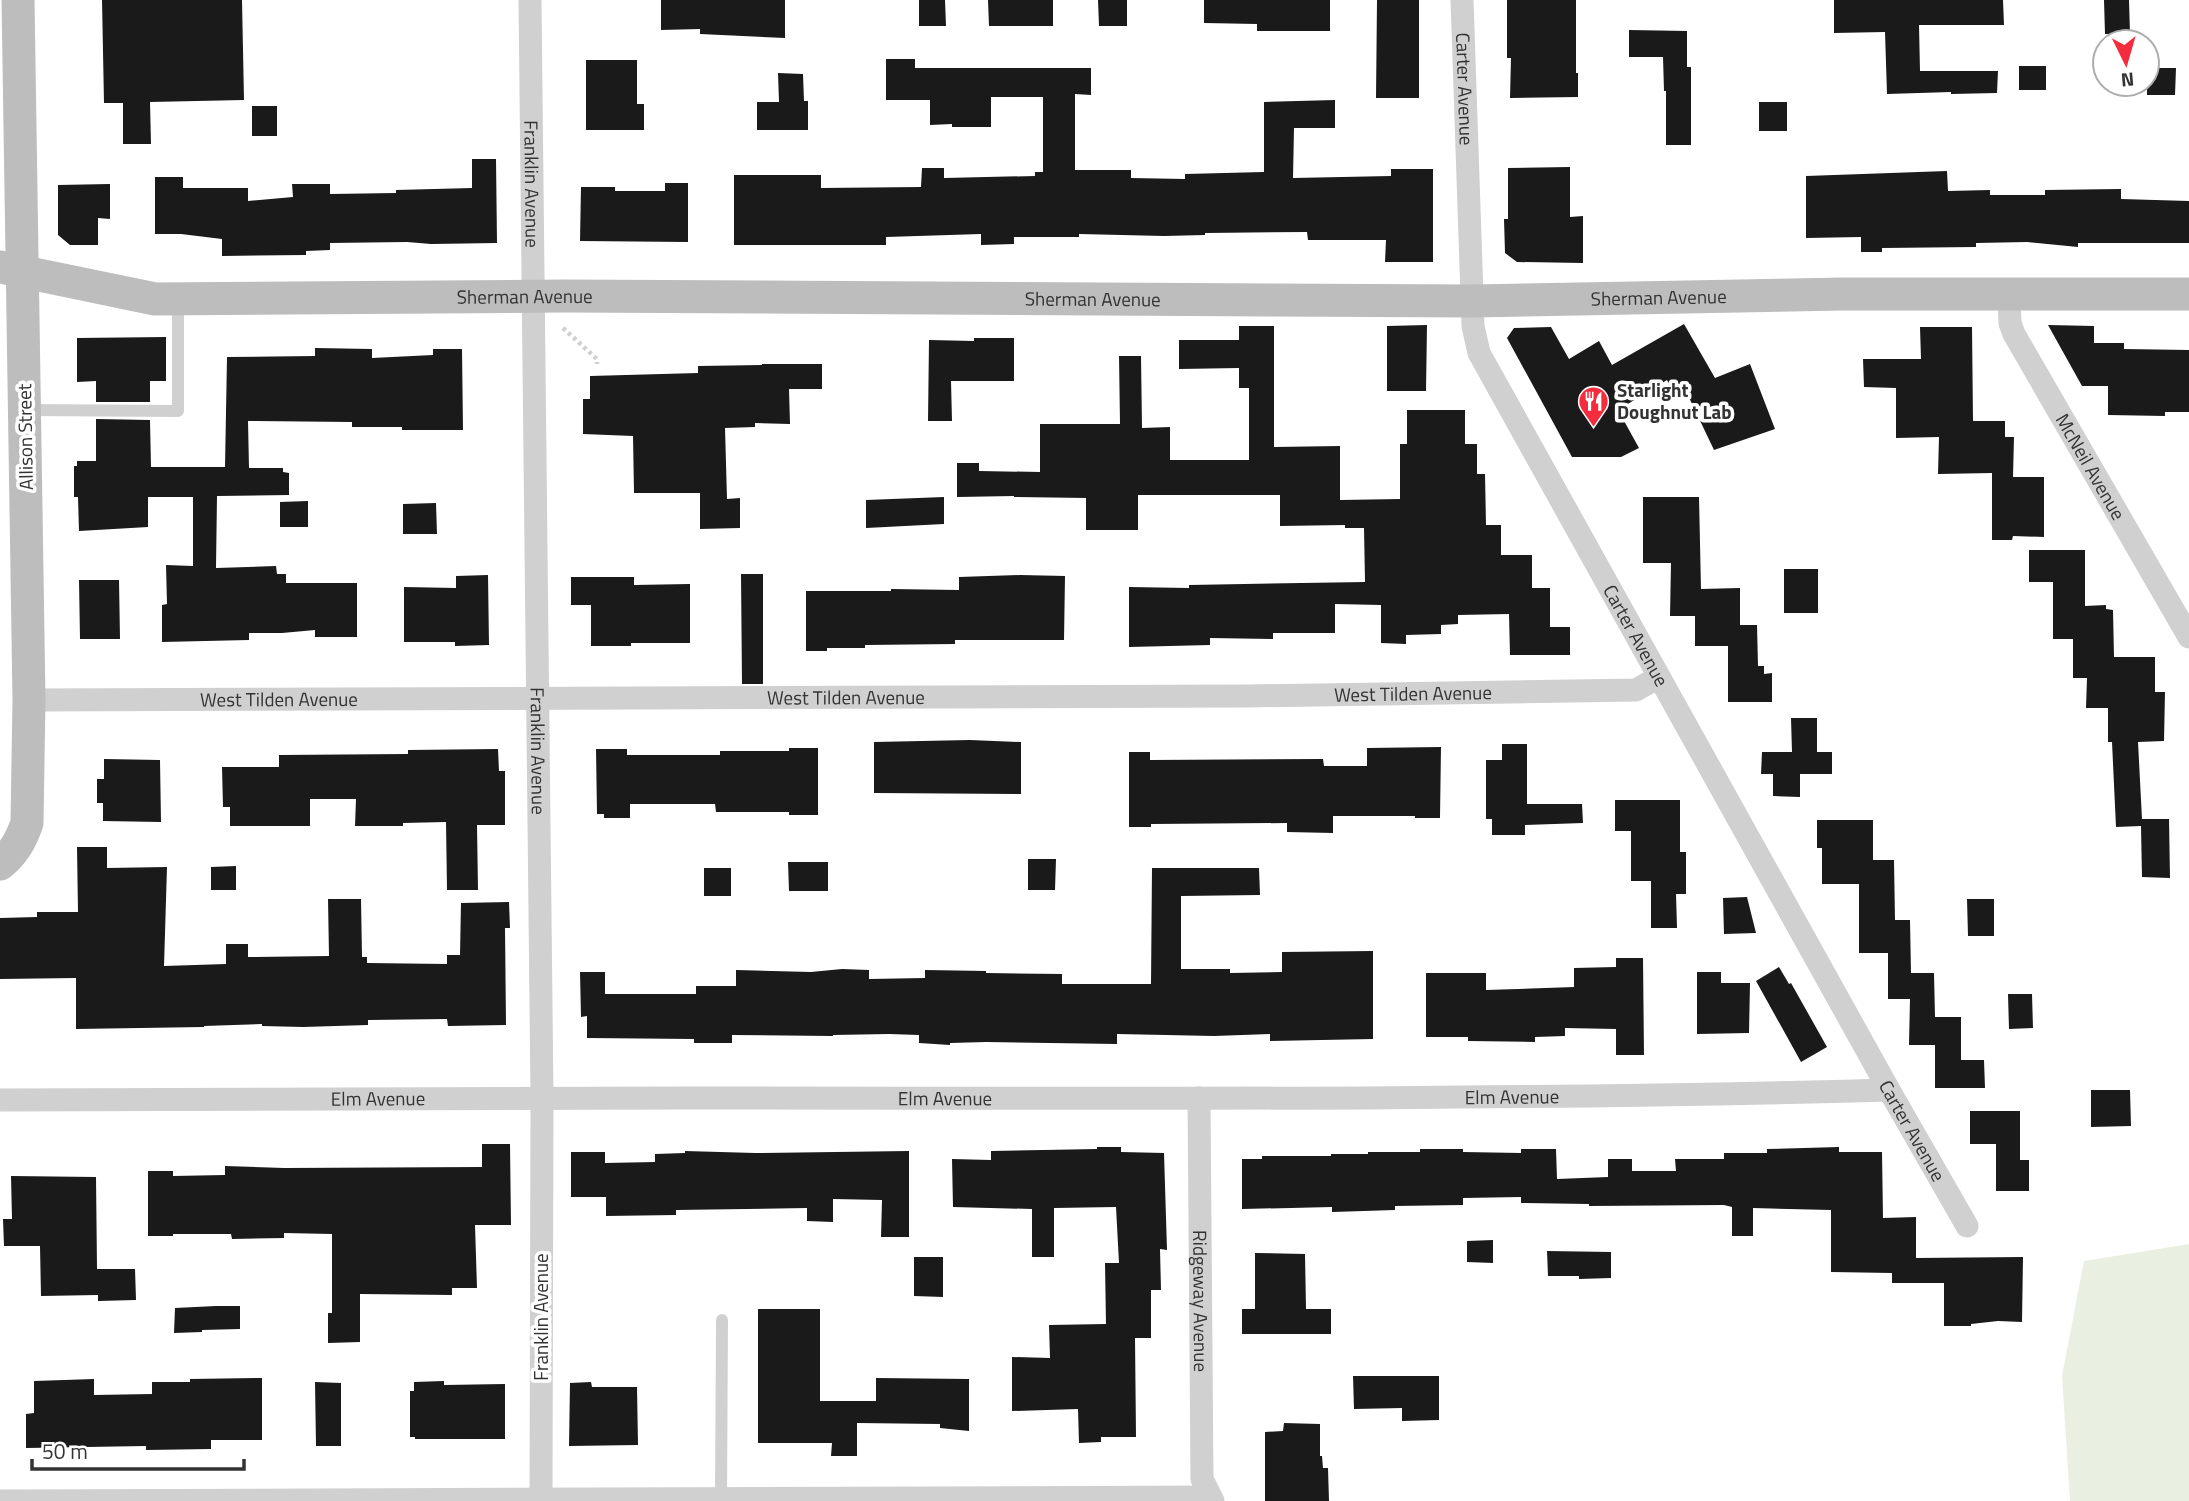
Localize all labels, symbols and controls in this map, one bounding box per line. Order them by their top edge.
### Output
north arrow [2091,28,2161,98]
street label: Carter Avenue [1449,32,1482,146]
text: N [2120,65,2135,95]
street label: Franklin Avenue [517,120,548,248]
street label: Sherman Avenue [457,281,593,311]
street label: Sherman Avenue [1590,281,1727,313]
street label: Sherman Avenue [1025,284,1161,313]
place label: Starlight Doughnut Lab [1617,375,1732,426]
street label: Allison Street [9,383,40,491]
restaurant icon: Starlight Doughnut Lab [1577,384,1611,428]
street label: McNeil Avenue [2049,408,2133,525]
street label: Carter Avenue [1596,579,1677,692]
street label: West Tilden Avenue [1334,677,1492,709]
street label: West Tilden Avenue [767,682,925,712]
street label: West Tilden Avenue [200,684,358,713]
street label: Franklin Avenue [524,687,554,815]
street label: Carter Avenue [1872,1074,1953,1187]
street label: Elm Avenue [1465,1081,1559,1111]
street label: Elm Avenue [331,1083,425,1113]
street label: Elm Avenue [898,1083,992,1112]
street label: Ridgeway Avenue [1186,1230,1216,1372]
street label: Franklin Avenue [526,1253,555,1381]
scale bar [32,1428,243,1472]
text: 50 m [42,1435,88,1467]

